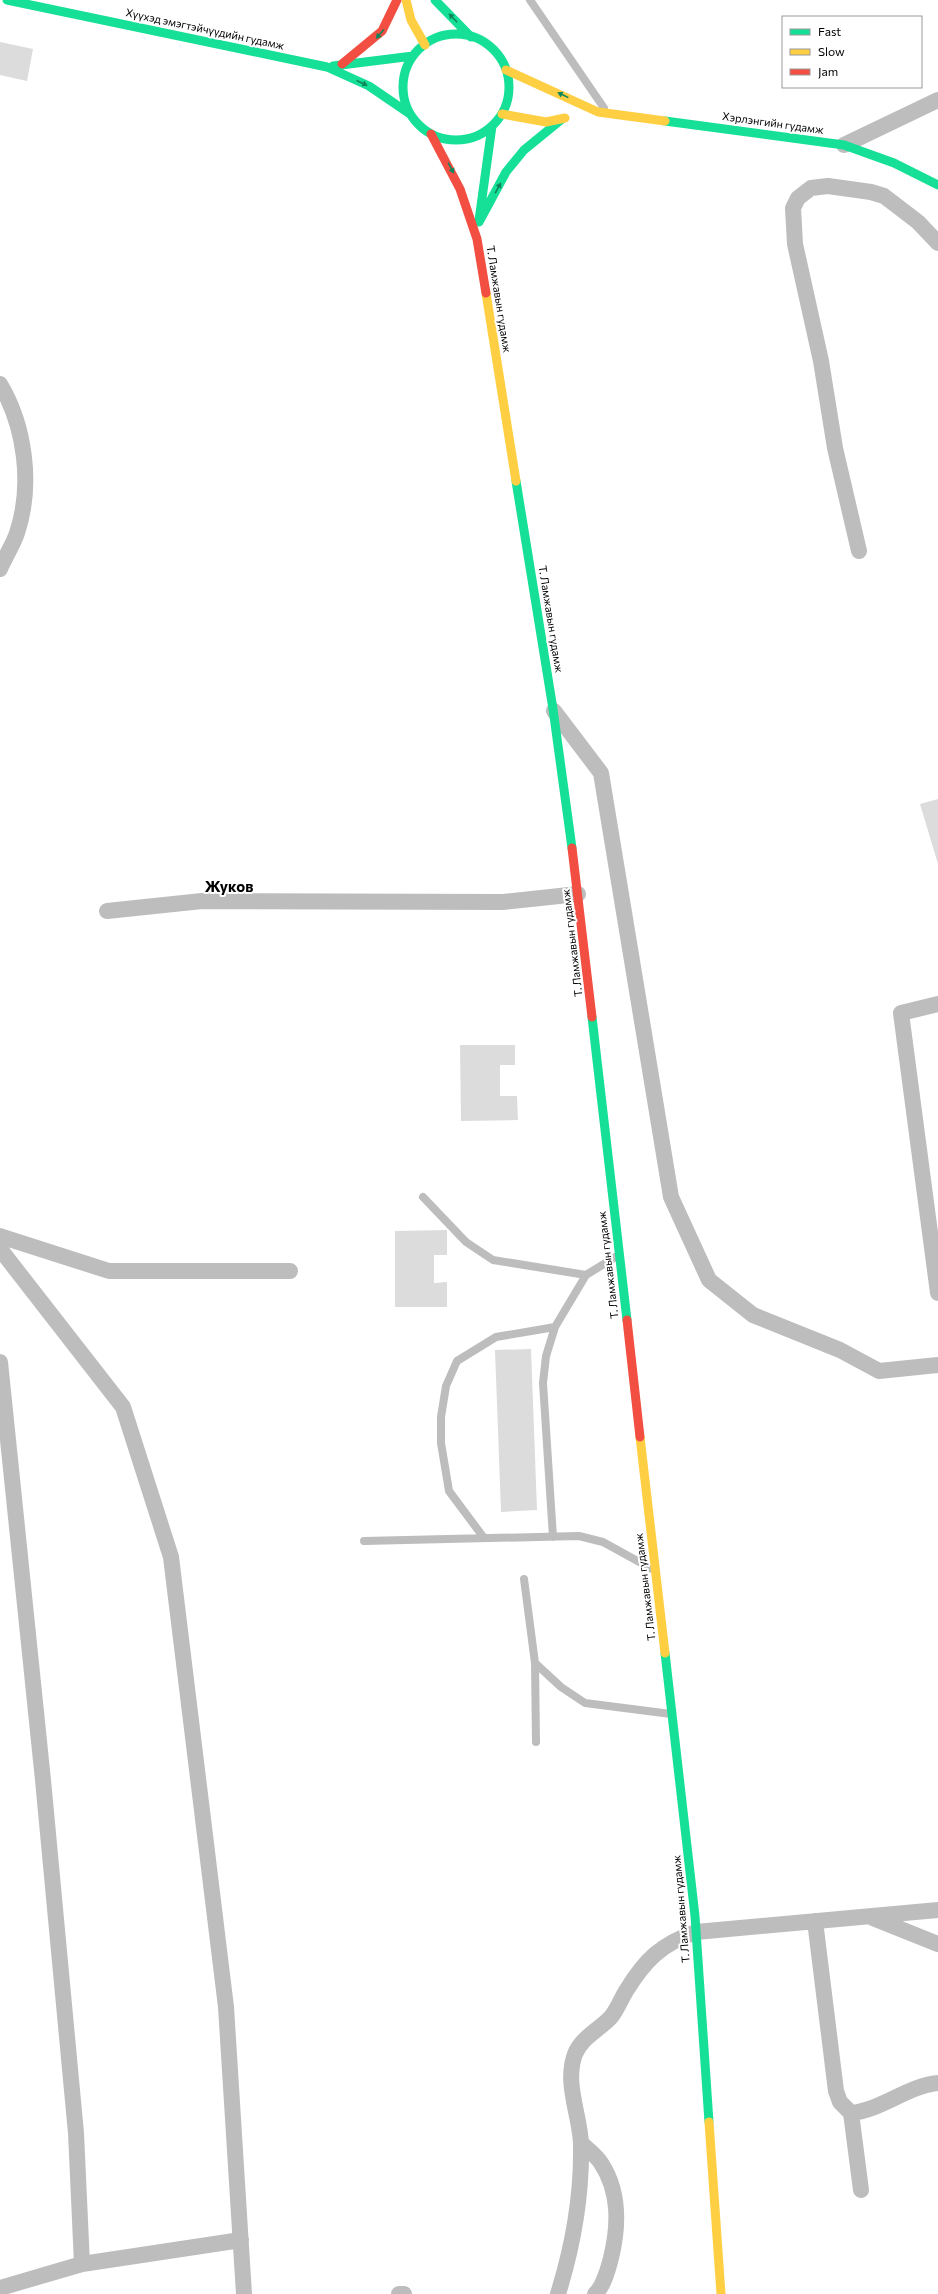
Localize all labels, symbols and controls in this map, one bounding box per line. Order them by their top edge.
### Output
street label: Хүүхэд эмэгтэйчүүдийн гудамж [125,5,286,52]
one-way arrow [448,13,458,23]
legend [782,16,922,88]
text: Fast [818,24,841,38]
one-way arrow [376,29,385,39]
text: Slow [818,44,845,58]
text: Jam [818,64,838,79]
one-way arrow [357,80,368,86]
one-way arrow [557,92,568,98]
street label: Хэрлэнгийн гудамж [722,109,825,136]
one-way arrow [447,162,454,174]
one-way arrow [494,182,501,194]
street label: Т. Ламжавын гудамж [485,244,514,354]
street label: Т. Ламжавын гудамж [537,564,566,674]
district label: Жуков [205,877,253,895]
street label: Т. Ламжавын гудамж [558,888,585,998]
street label: Т. Ламжавын гудамж [594,1210,621,1320]
street label: Т. Ламжавын гудамж [631,1532,658,1642]
street label: Т. Ламжавын гудамж [669,1854,692,1964]

